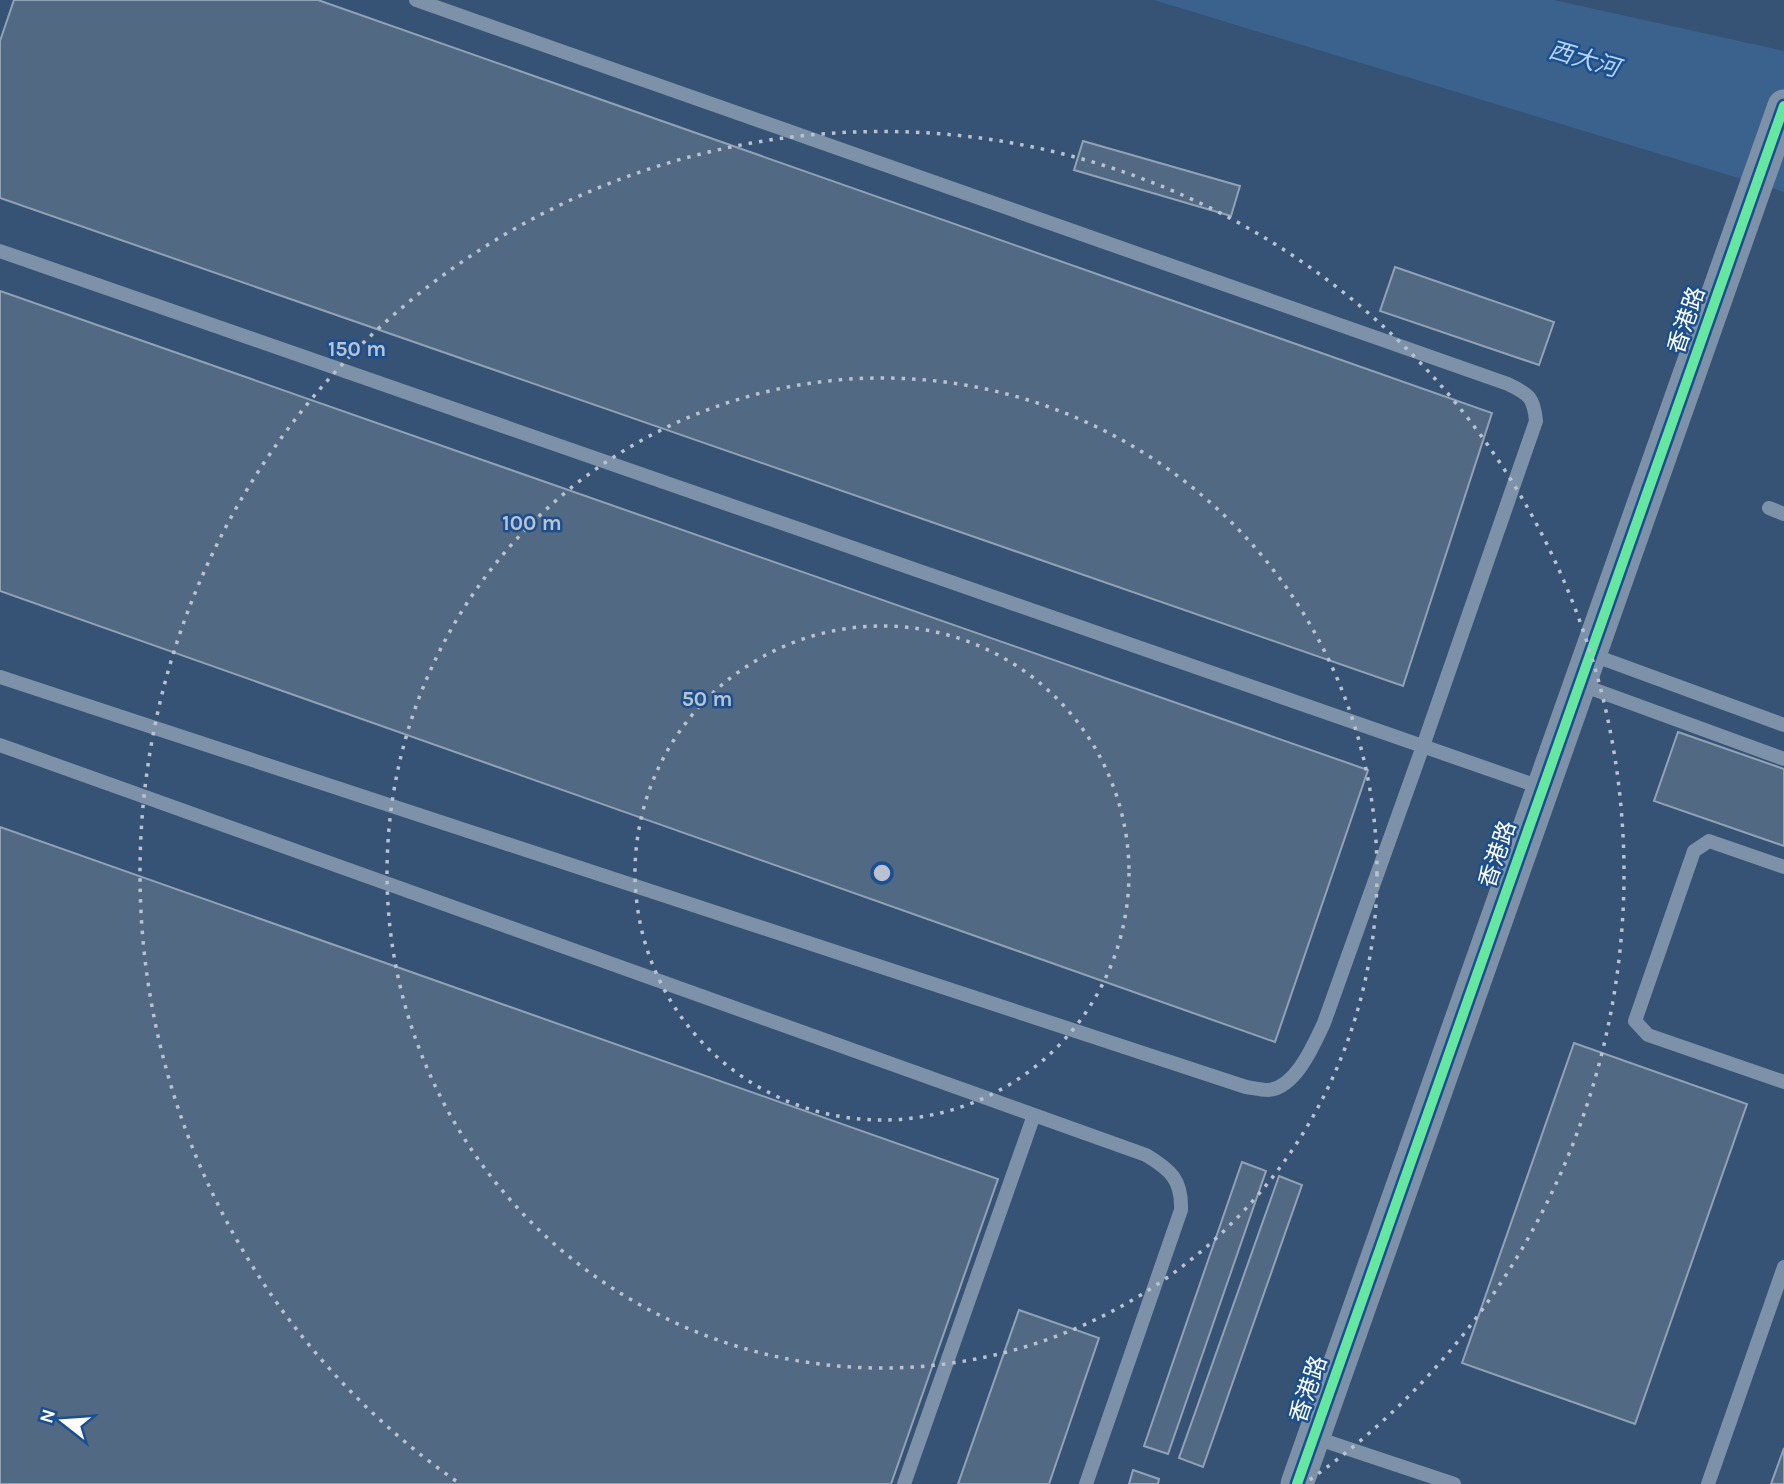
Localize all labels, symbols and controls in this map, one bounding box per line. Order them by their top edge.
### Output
water label: 西大河 [1546,36,1626,83]
street label: 香港路 [1662,283,1710,357]
text: 150 m [328,337,386,361]
text: 100 m [502,511,562,535]
text: 50 m [682,687,732,711]
street label: 香港路 [1473,817,1521,891]
centre of rings [870,861,894,885]
street label: 香港路 [1284,1352,1332,1426]
north arrow [28,1386,98,1456]
text: N [35,1407,60,1426]

